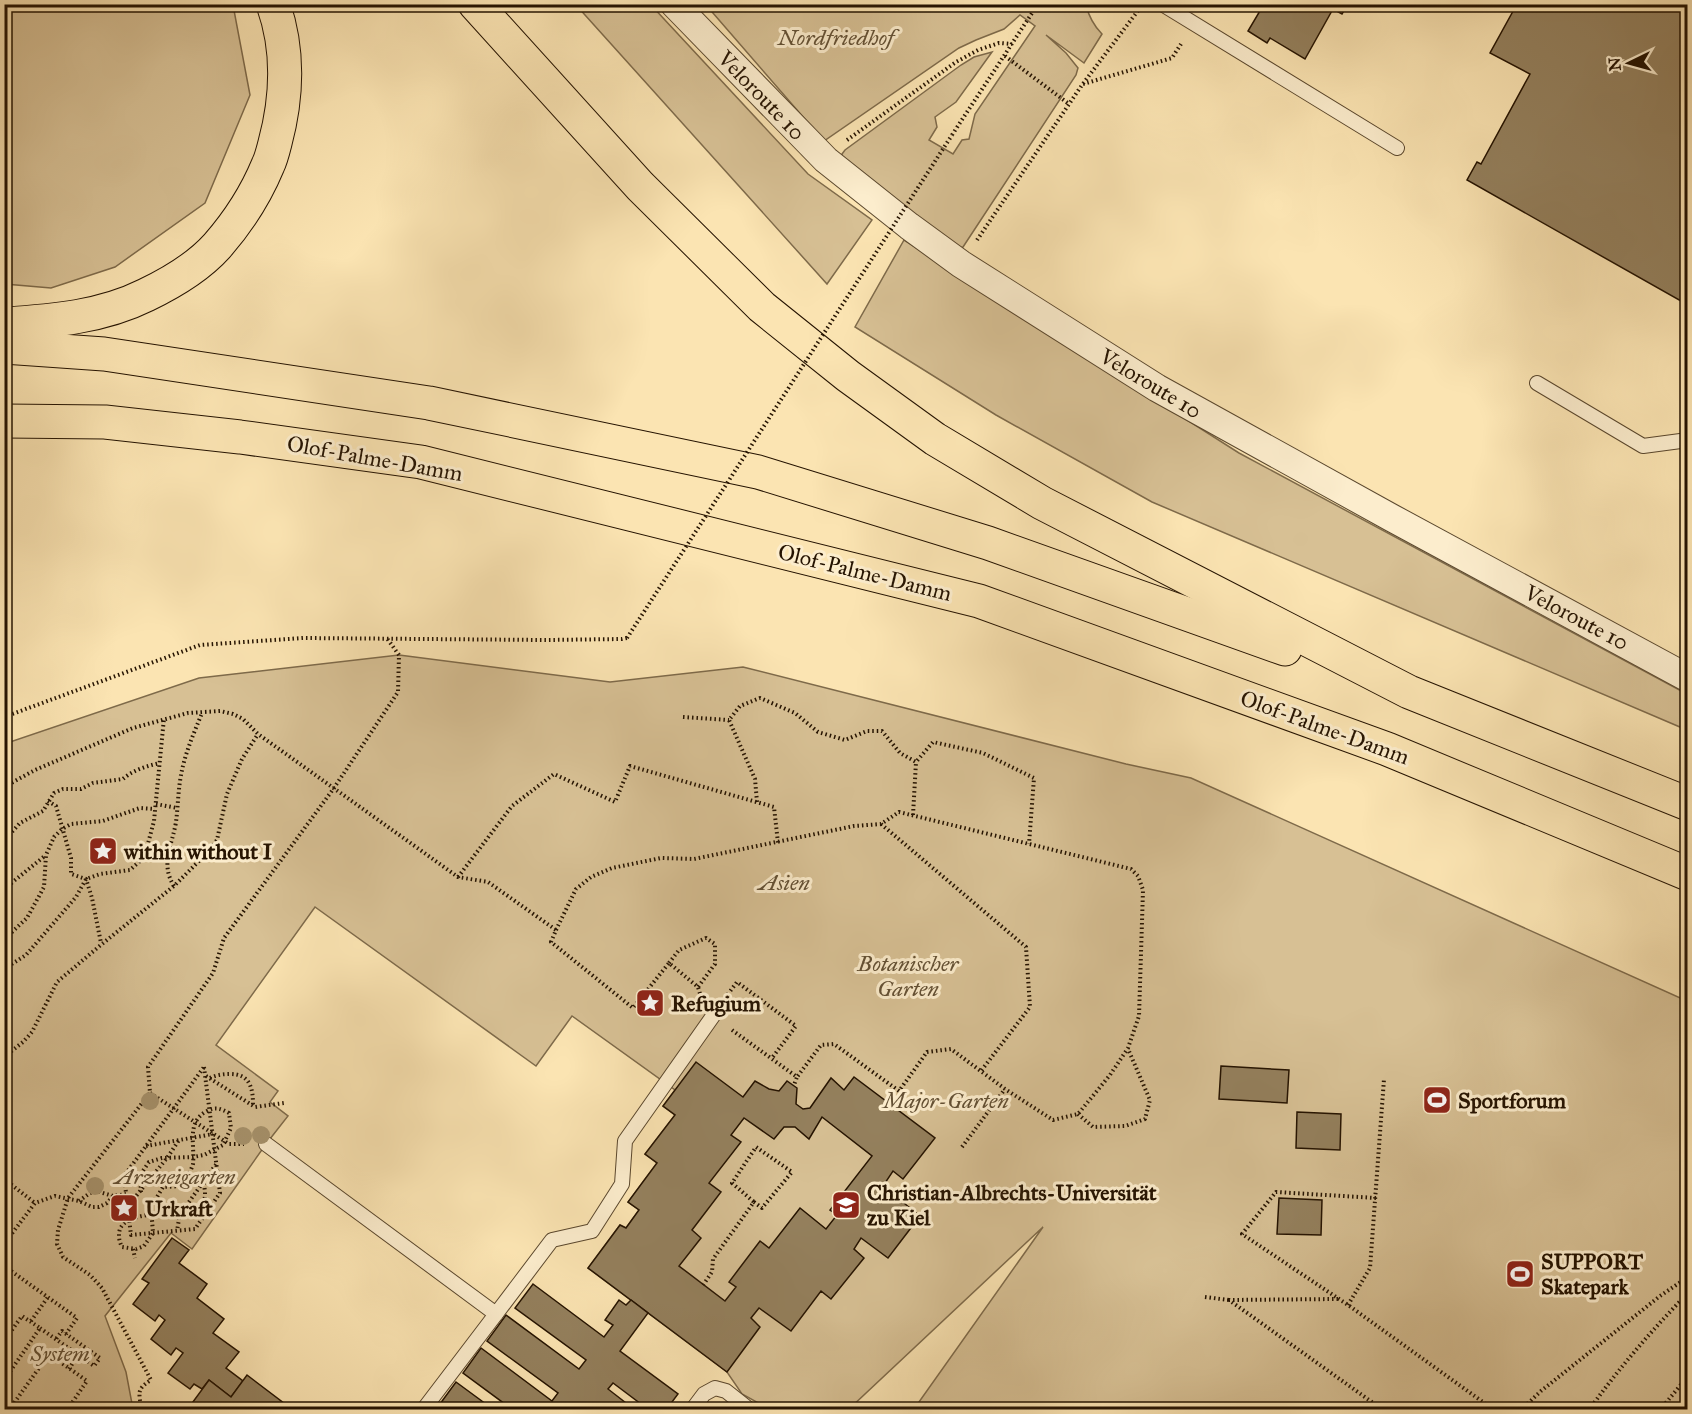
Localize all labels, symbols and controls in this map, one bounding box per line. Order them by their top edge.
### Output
park label: Nordfriedhof [776,24,900,51]
north arrow [1599,33,1659,93]
street label: Veloroute 10 [712,44,811,146]
text: N [1604,56,1625,72]
street label: Veloroute 10 [1094,342,1207,424]
street label: Olof-Palme-Damm [285,430,465,487]
street label: Olof-Palme-Damm [775,538,955,607]
street label: Veloroute 10 [1519,578,1633,656]
street label: Olof-Palme-Damm [1237,684,1414,771]
place icon: within without I [87,835,119,867]
place label: within without I [123,838,273,865]
park label: Asien [756,869,810,896]
park label: Botanischer Garten [857,950,960,1002]
place icon: Refugium [634,987,666,1019]
place label: Refugium [671,990,762,1017]
sports icon: Sportforum [1421,1084,1453,1116]
park label: Major-Garten [881,1087,1009,1114]
place label: Sportforum [1458,1087,1566,1114]
park label: Arzneigarten [113,1163,236,1190]
place label: Christian-Albrechts-Universität zu Kiel [867,1179,1157,1231]
school or university icon: Christian-Albrechts-Universität zu Kiel [830,1189,862,1221]
place icon: Urkraft [108,1192,140,1224]
place label: Urkraft [145,1195,213,1222]
place label: SUPPORT Skatepark [1541,1248,1644,1300]
sports icon: SUPPORT Skatepark [1504,1258,1536,1290]
park label: System [29,1340,90,1367]

